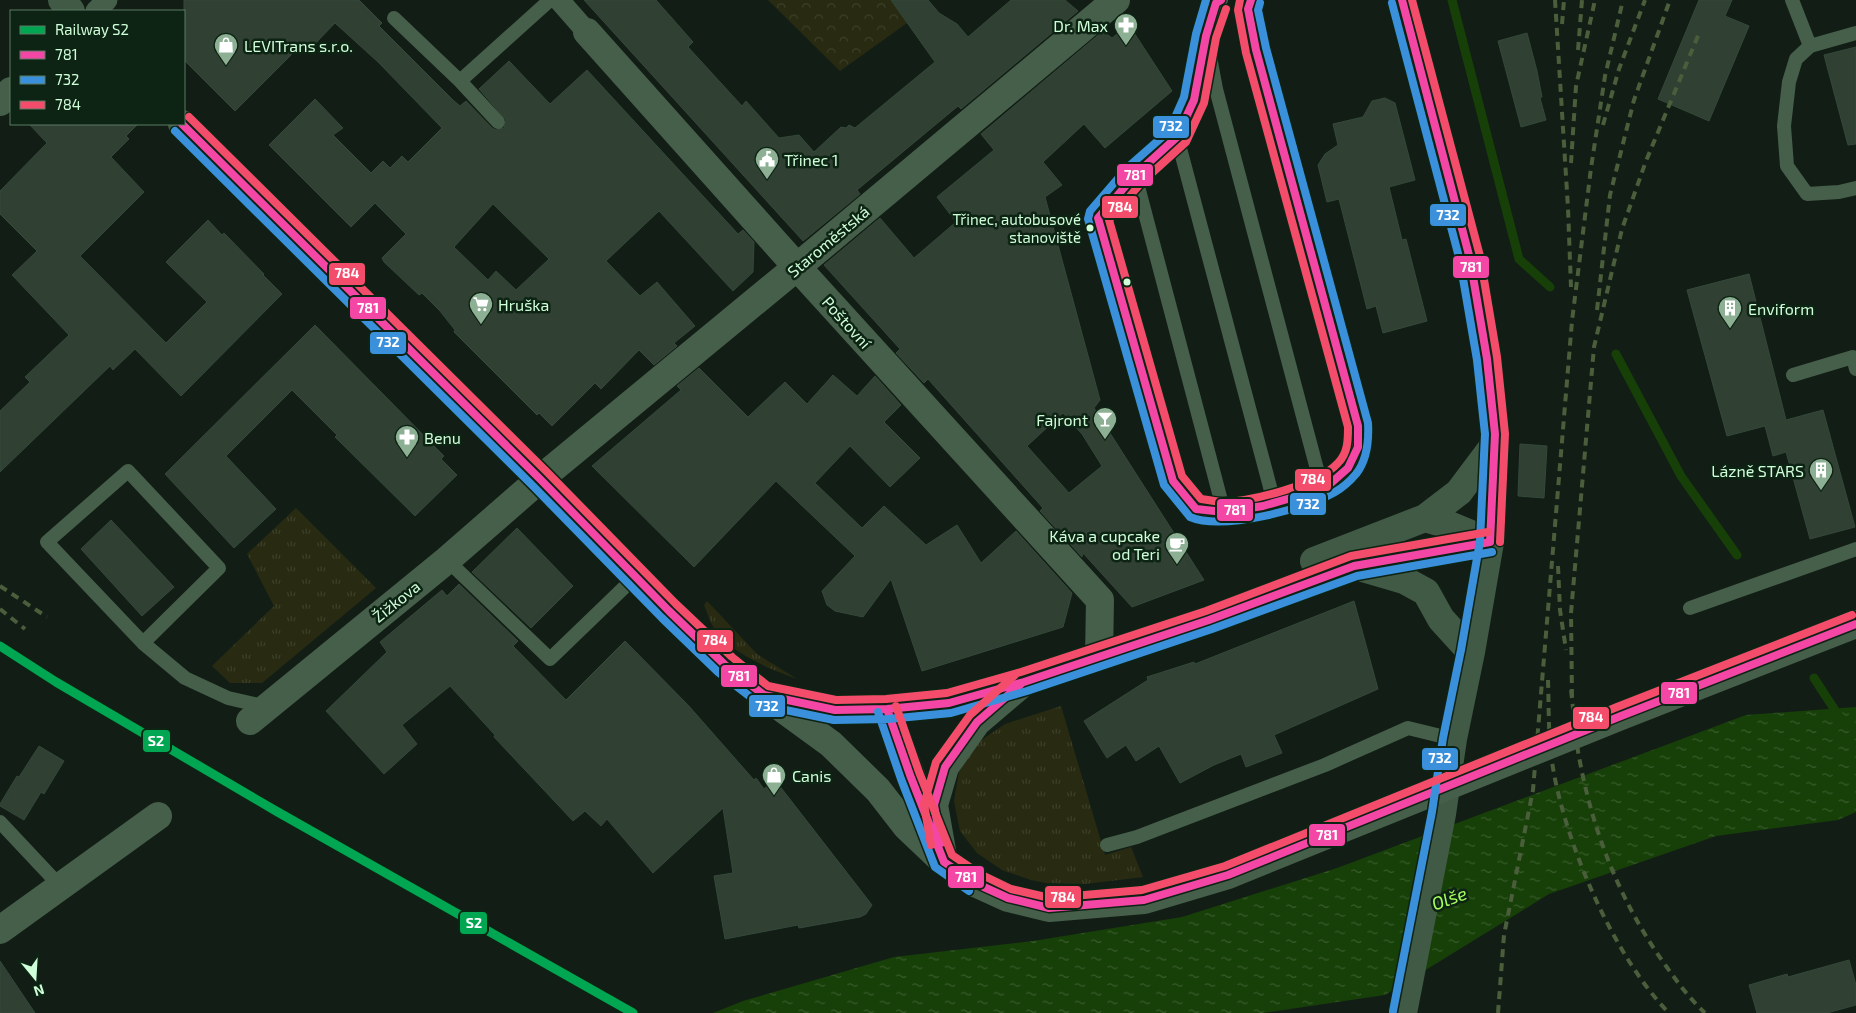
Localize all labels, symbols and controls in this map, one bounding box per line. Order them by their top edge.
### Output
legend [10,10,185,125]
pharmacy icon: Dr. Max [1113,12,1139,46]
place label: Dr. Max [1053,16,1109,35]
text: Railway S2 [55,20,129,38]
shop icon: LEVITrans s.r.o. [213,32,239,66]
place label: LEVITrans s.r.o. [244,36,353,55]
text: 781 [55,45,78,63]
text: 732 [55,70,79,88]
text: 784 [55,95,81,113]
line badge: 732 [1152,115,1190,139]
text: 732 [1159,117,1183,134]
public building icon: Třinec 1 [754,146,780,180]
place label: Třinec 1 [784,150,838,169]
line badge: 781 [1116,163,1154,187]
text: 781 [1124,166,1146,183]
line badge: 784 [1101,195,1139,219]
text: 784 [1107,198,1133,215]
street label: Staroměstská [783,201,873,281]
line badge: 732 [1429,203,1467,227]
text: 732 [1436,206,1460,223]
place label: Třinec, autobusové stanoviště [953,210,1081,246]
marker: Třinec, autobusové stanoviště [1085,223,1095,233]
line badge: 781 [1452,255,1490,279]
text: 781 [1460,258,1482,275]
line badge: 784 [328,262,366,286]
text: 784 [334,264,360,281]
unlabelled marker [1122,277,1132,287]
supermarket icon: Hruška [468,291,494,325]
street label: Poštovní [819,292,876,353]
place label: Hruška [498,295,549,314]
building icon: Enviform [1717,295,1743,329]
line badge: 781 [349,296,387,320]
text: 781 [357,299,379,316]
place label: Enviform [1748,299,1814,318]
line badge: 732 [369,331,407,355]
text: 732 [376,333,400,350]
bar icon: Fajront [1092,406,1118,440]
place label: Fajront [1036,410,1088,430]
pharmacy icon: Benu [394,424,420,458]
place label: Benu [424,428,461,447]
building icon: Lázně STARS [1808,457,1834,491]
place label: Lázně STARS [1711,461,1804,480]
line badge: 784 [1294,468,1332,492]
text: 784 [1300,470,1326,487]
line badge: 732 [1289,492,1327,516]
text: 732 [1296,495,1320,512]
line badge: 781 [1216,498,1254,522]
text: 781 [1224,501,1246,518]
place label: Káva a cupcake od Teri [1049,526,1160,563]
cafe icon: Káva a cupcake od Teri [1164,531,1190,565]
street label: Žižkova [369,576,423,626]
line badge: 784 [696,629,734,653]
text: 784 [702,631,728,648]
line badge: 781 [720,664,758,688]
text: 781 [728,667,750,684]
line badge: 781 [1660,681,1698,705]
text: 781 [1668,684,1690,701]
line badge: 732 [748,694,786,718]
text: 732 [755,697,779,714]
line badge: 784 [1572,706,1610,730]
text: 784 [1578,708,1604,725]
line badge: S2 [142,729,171,753]
text: S2 [148,732,164,749]
line badge: 732 [1421,747,1459,771]
text: 732 [1428,749,1452,766]
shop icon: Canis [761,762,787,796]
place label: Canis [792,766,831,785]
line badge: 781 [1308,823,1346,847]
text: 781 [1316,826,1338,843]
line badge: 781 [947,865,985,889]
text: 781 [955,868,977,885]
water label: Olše [1428,881,1470,915]
line badge: 784 [1044,885,1082,909]
text: 784 [1050,888,1076,905]
line badge: S2 [459,911,488,935]
text: S2 [466,914,482,931]
north arrow [10,953,60,1003]
text: N [32,981,47,1000]

